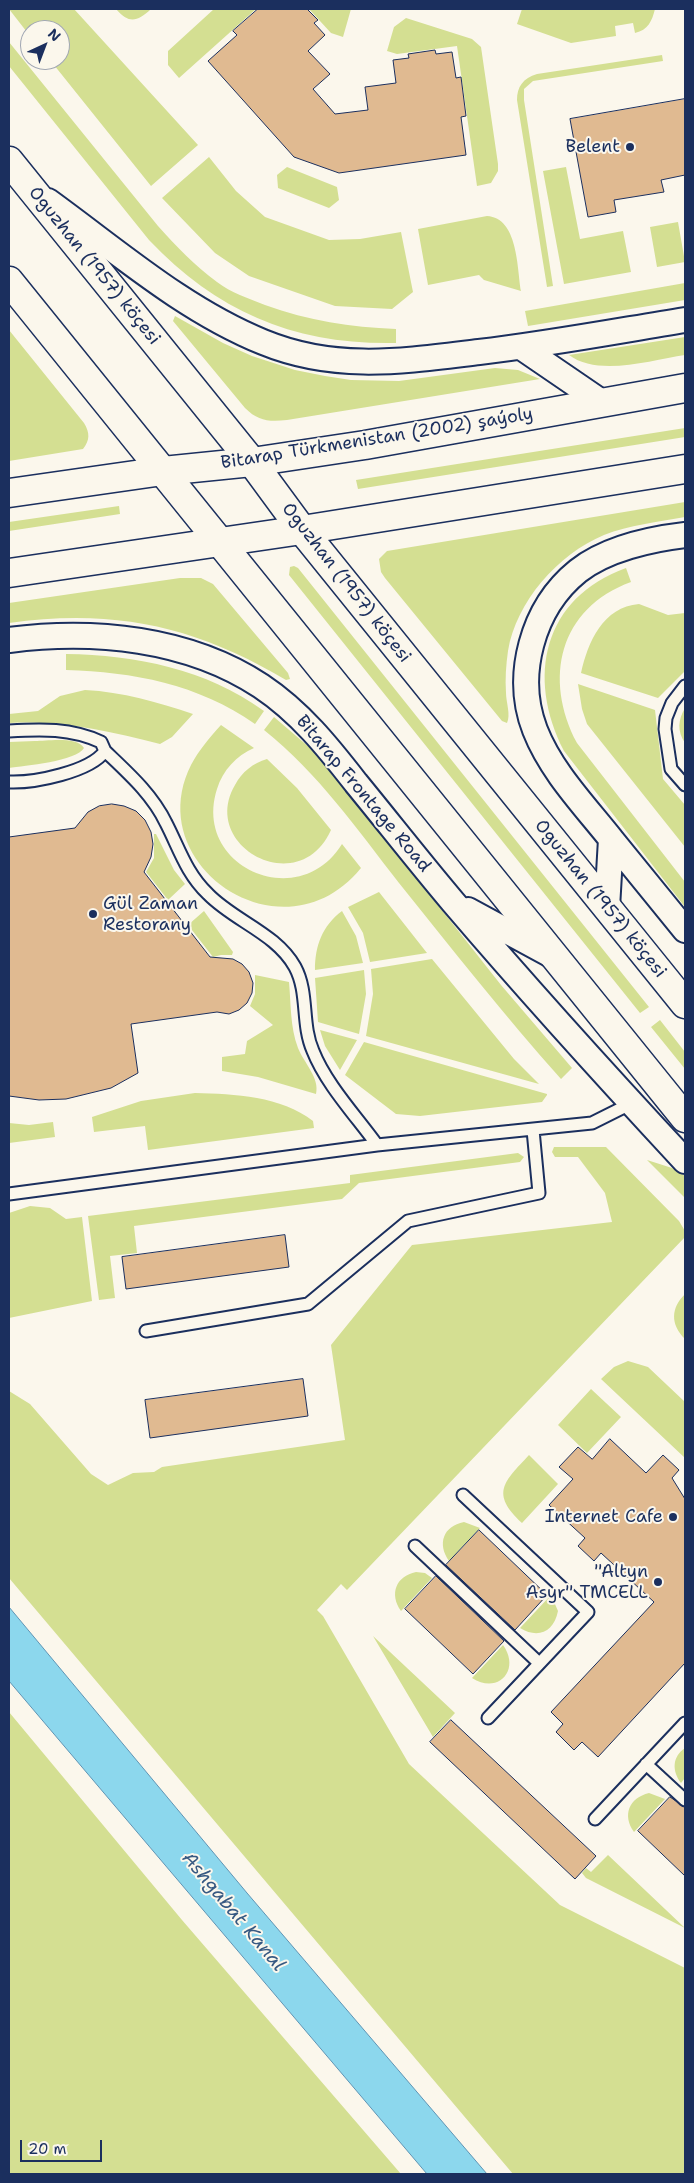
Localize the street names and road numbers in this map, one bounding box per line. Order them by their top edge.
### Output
street label: Oguzhan (1957) köçesi [24,183,164,349]
street label: Bitarap Türkmenistan (2002) şaýoly [219,404,535,474]
street label: Oguzhan (1957) köçesi [277,499,415,667]
street label: Bitarap Frontage Road [291,711,435,877]
street label: Oguzhan (1957) köçesi [530,816,670,982]

